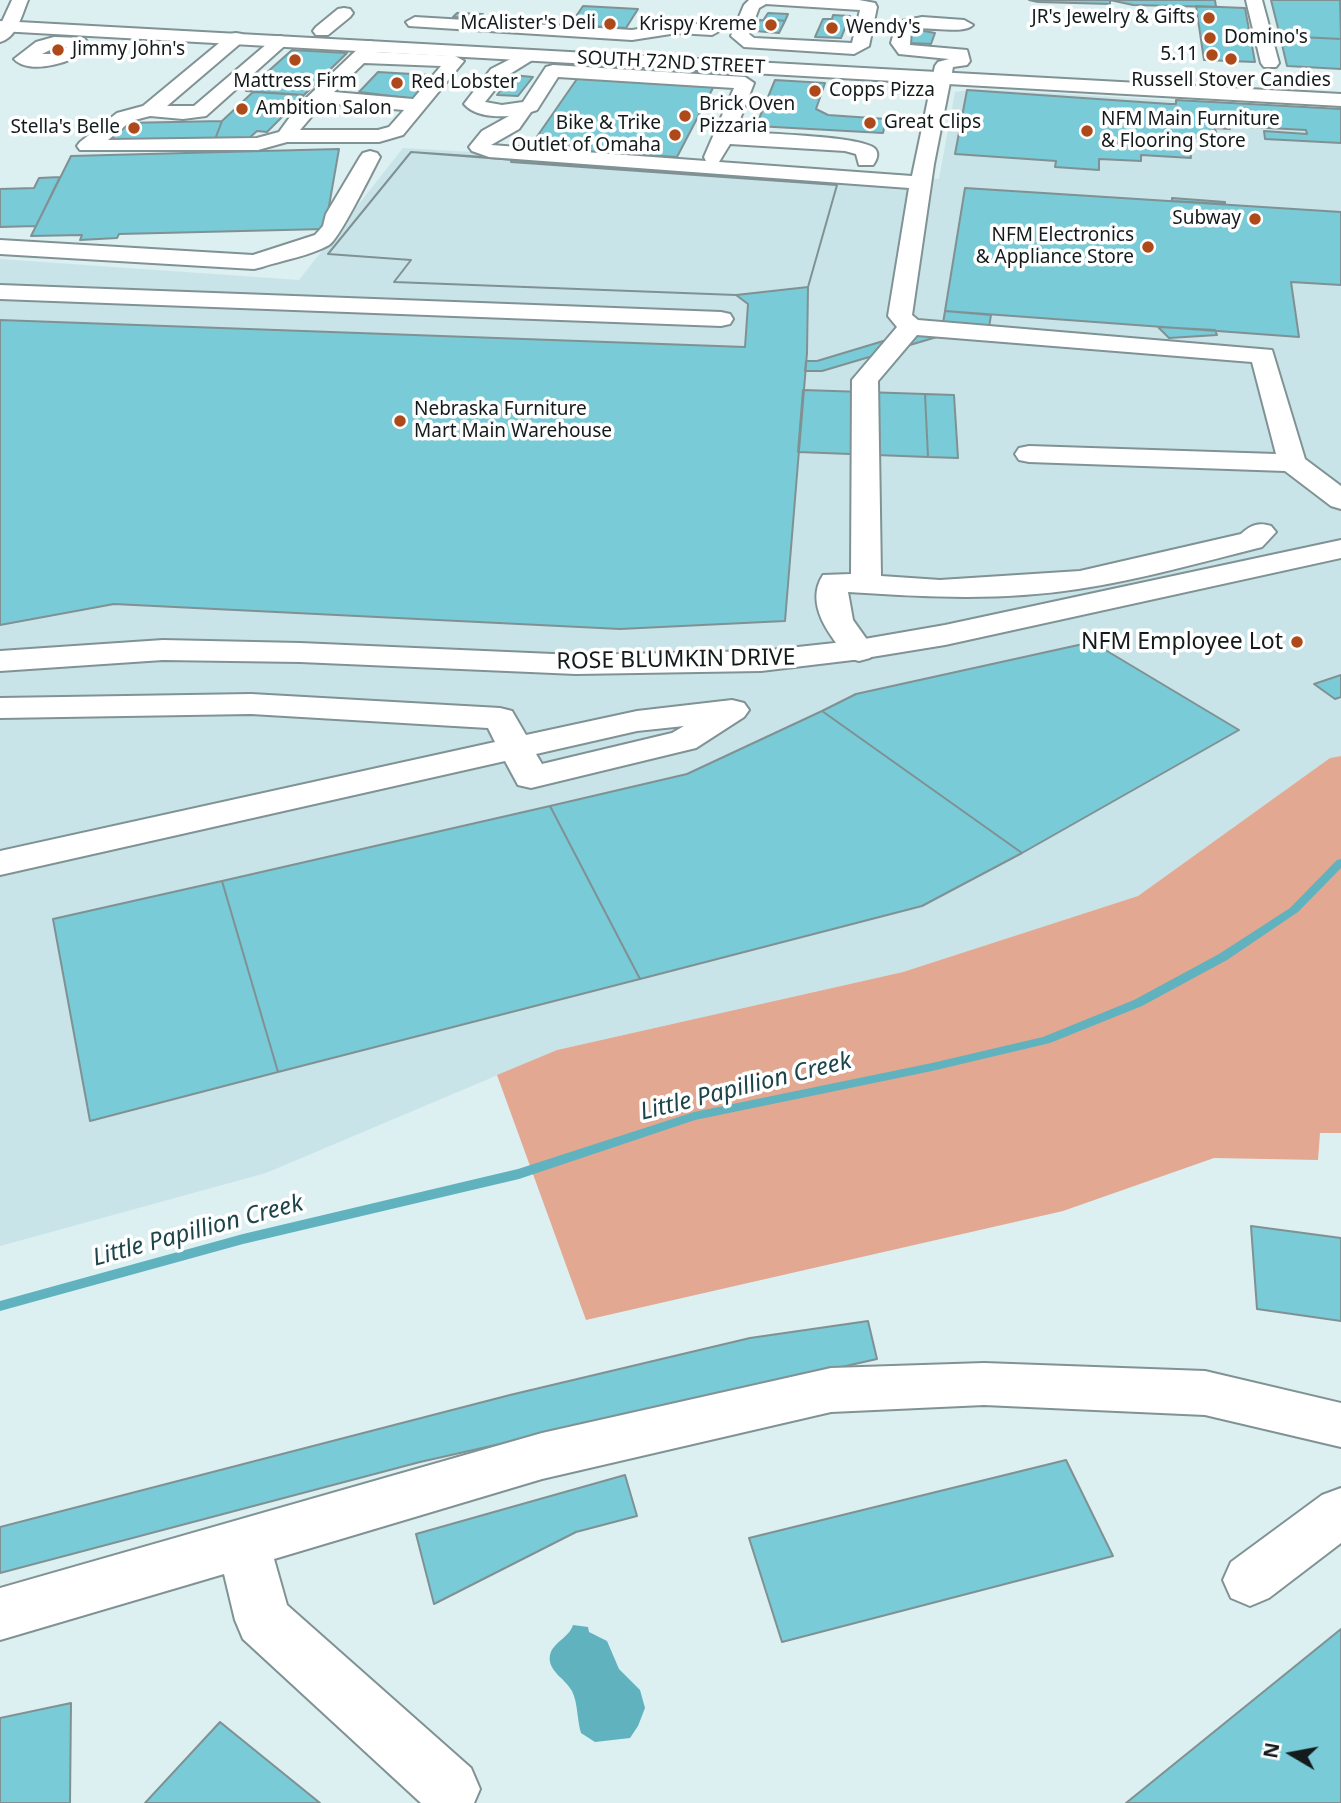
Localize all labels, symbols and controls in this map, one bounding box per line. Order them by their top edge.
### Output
place label: JR's Jewelry & Gifts [1032,7,1195,29]
marker: JR's Jewelry & Gifts [1201,10,1217,26]
place label: McAlister's Deli [460,13,596,35]
place label: Krispy Kreme [639,14,757,36]
marker: McAlister's Deli [602,16,618,32]
marker: Krispy Kreme [763,17,779,33]
place label: Wendy's [846,17,921,39]
marker: Wendy's [824,20,840,36]
place label: Domino's [1224,27,1308,49]
marker: Domino's [1202,30,1218,46]
place label: Jimmy John's [72,39,185,61]
marker: Jimmy John's [50,42,66,58]
place label: 5.11 [1160,44,1198,66]
street label: SOUTH 72ND STREET [576,47,766,79]
marker: 5.11 [1204,47,1220,63]
marker: Russell Stover Candies [1223,51,1239,67]
marker: Mattress Firm [287,52,303,68]
place label: Russell Stover Candies [1131,70,1331,92]
place label: Mattress Firm [233,71,357,93]
place label: Red Lobster [411,72,518,94]
marker: Red Lobster [389,75,405,91]
place label: Copps Pizza [829,80,935,102]
marker: Copps Pizza [807,83,823,99]
place label: Brick Oven Pizzaria [699,94,795,138]
place label: Ambition Salon [256,98,392,120]
marker: Ambition Salon [234,101,250,117]
marker: Brick Oven Pizzaria [677,108,693,124]
place label: NFM Main Furniture & Flooring Store [1101,109,1280,153]
place label: Great Clips [884,112,981,134]
place label: Bike & Trike Outlet of Omaha [512,113,661,157]
marker: Great Clips [862,115,878,131]
place label: Stella's Belle [10,117,120,139]
marker: Stella's Belle [126,120,142,136]
marker: NFM Main Furniture & Flooring Store [1079,123,1095,139]
marker: Bike & Trike Outlet of Omaha [667,127,683,143]
place label: Subway [1172,208,1241,230]
marker: Subway [1247,211,1263,227]
place label: NFM Electronics & Appliance Store [976,225,1134,269]
marker: NFM Electronics & Appliance Store [1140,239,1156,255]
place label: Nebraska Furniture Mart Main Warehouse [414,399,612,443]
marker: Nebraska Furniture Mart Main Warehouse [392,413,408,429]
place label: NFM Employee Lot [1081,628,1283,656]
marker: NFM Employee Lot [1289,634,1305,650]
street label: ROSE BLUMKIN DRIVE [556,644,796,676]
water label: Little Papillion Creek [637,1047,855,1127]
water label: Little Papillion Creek [90,1189,306,1273]
north arrow [1257,1719,1327,1789]
text: N [1257,1740,1285,1760]

